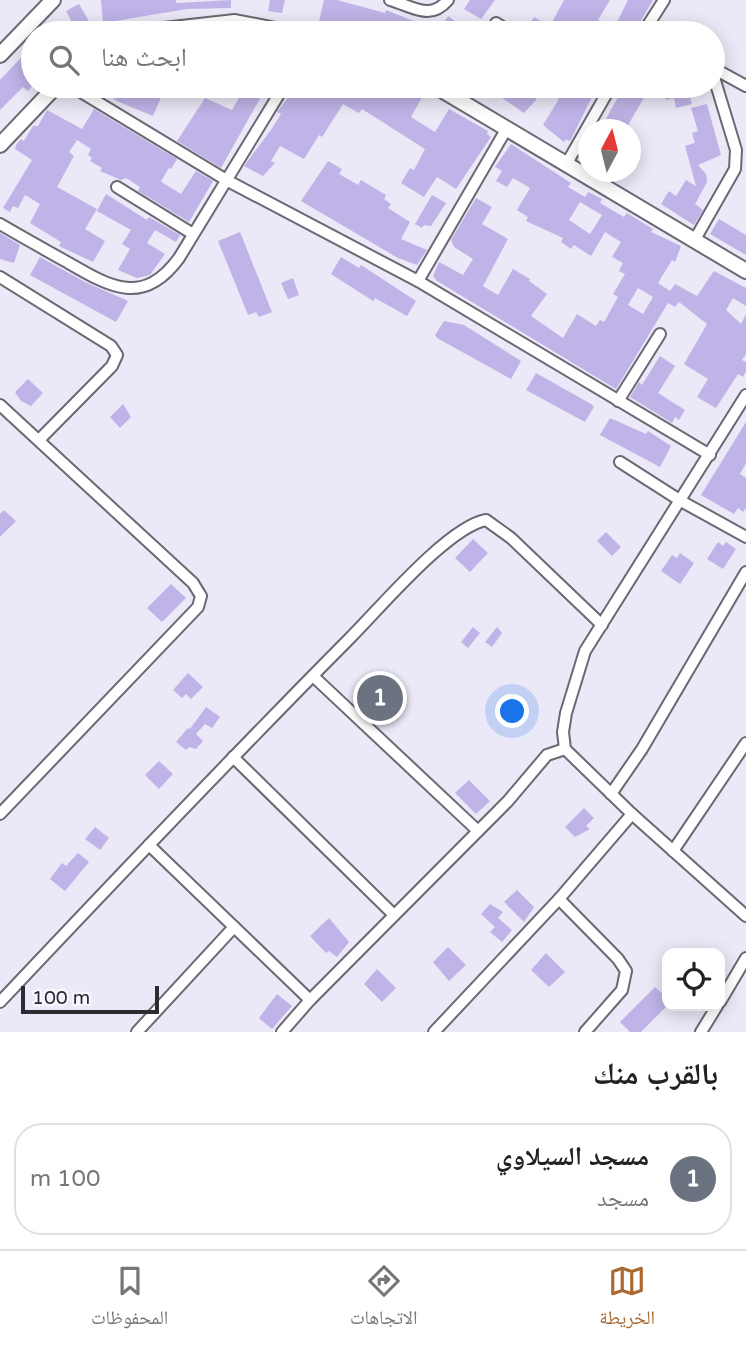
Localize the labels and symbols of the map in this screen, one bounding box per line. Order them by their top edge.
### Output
north arrow [578,119,641,182]
pin: 1 [357,672,403,724]
your location [495,694,529,728]
scale bar [21,983,159,1015]

